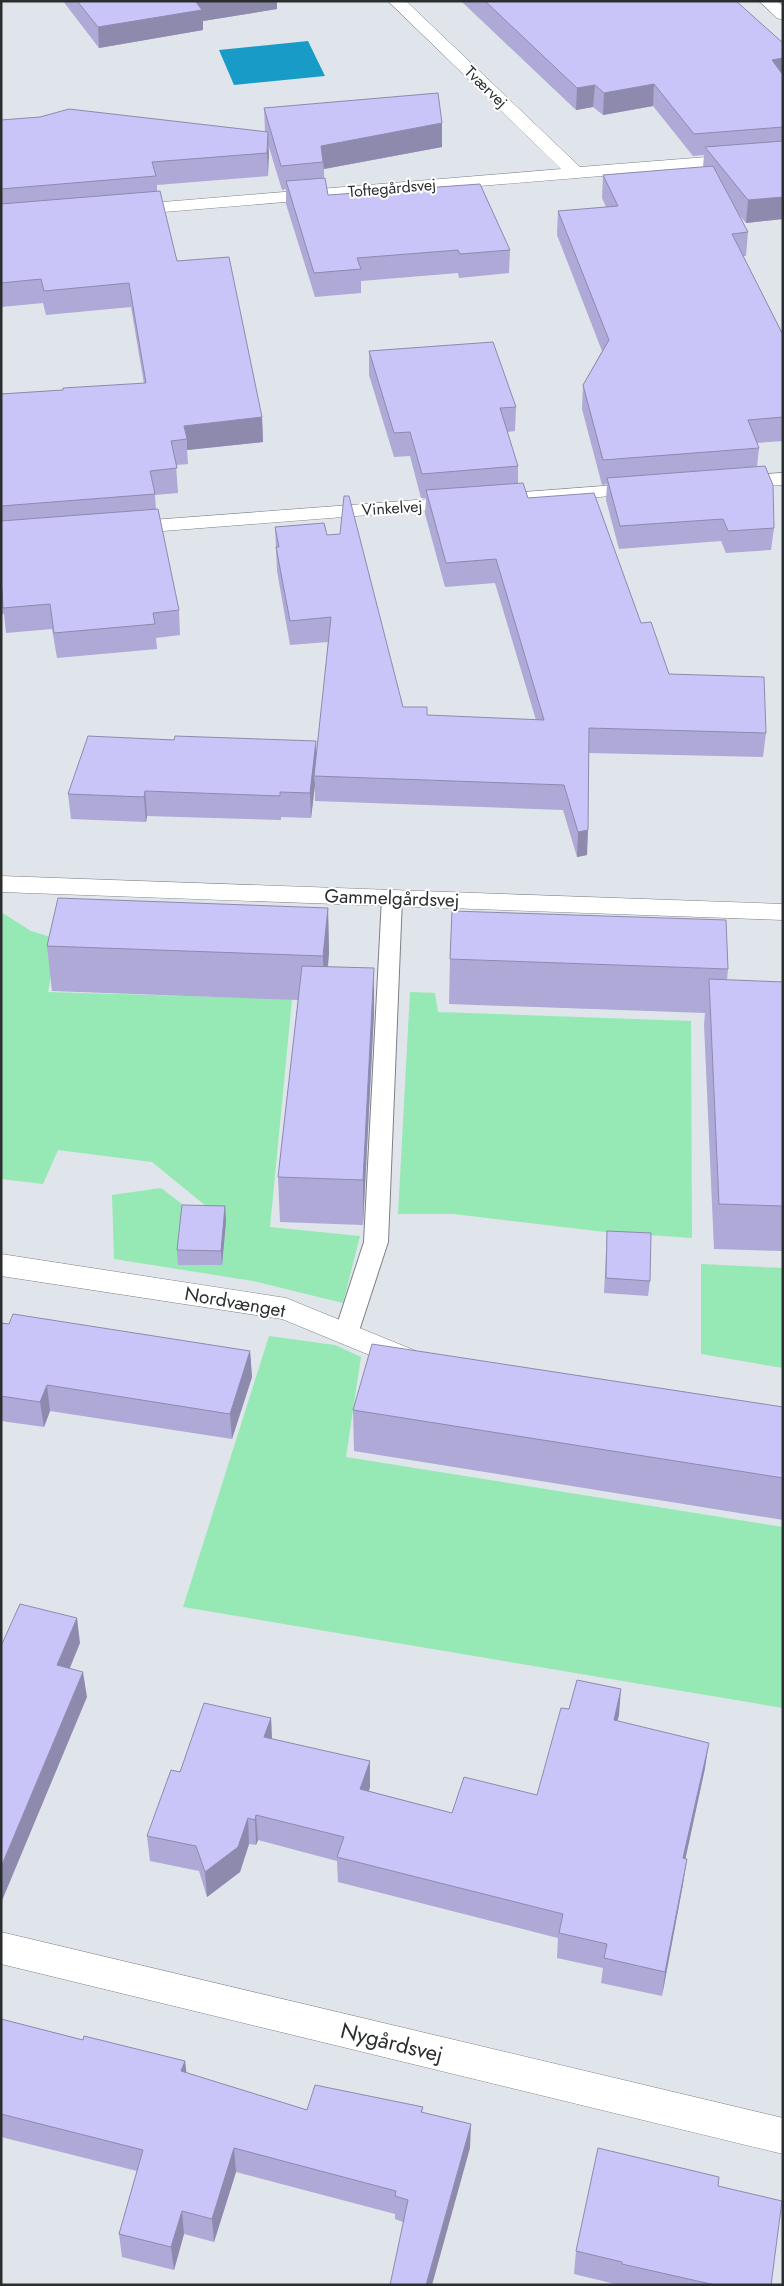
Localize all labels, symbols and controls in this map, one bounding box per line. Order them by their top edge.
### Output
street label: Tværvej [459,61,513,113]
street label: Toftegårdsvej [347,173,437,203]
street label: Vinkelvej [361,494,423,522]
street label: Gammelgårdsvej [324,882,460,914]
street label: Nordvænget [183,1280,288,1324]
street label: Nygårdsvej [337,2014,447,2070]

